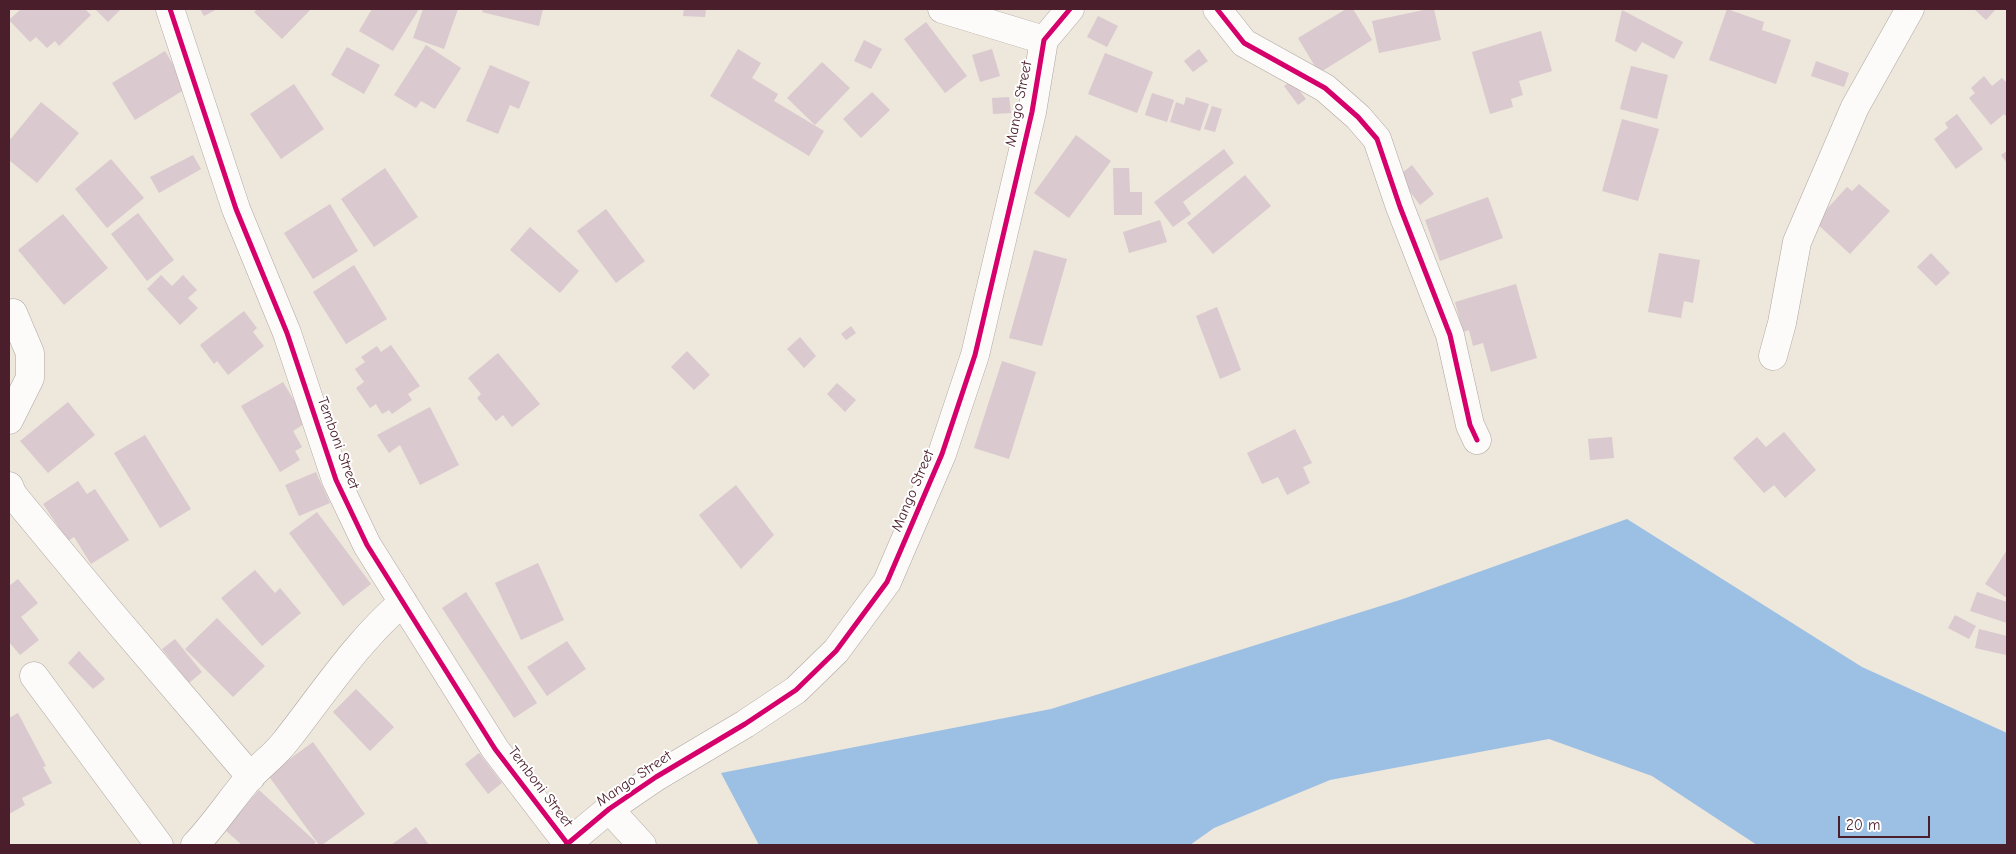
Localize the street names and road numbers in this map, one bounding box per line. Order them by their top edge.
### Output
street label: Mango Street [1002,60,1036,148]
street label: Temboni Street [313,394,363,492]
street label: Mango Street [888,447,938,535]
street label: Temboni Street [504,743,576,831]
street label: Mango Street [593,747,675,811]

